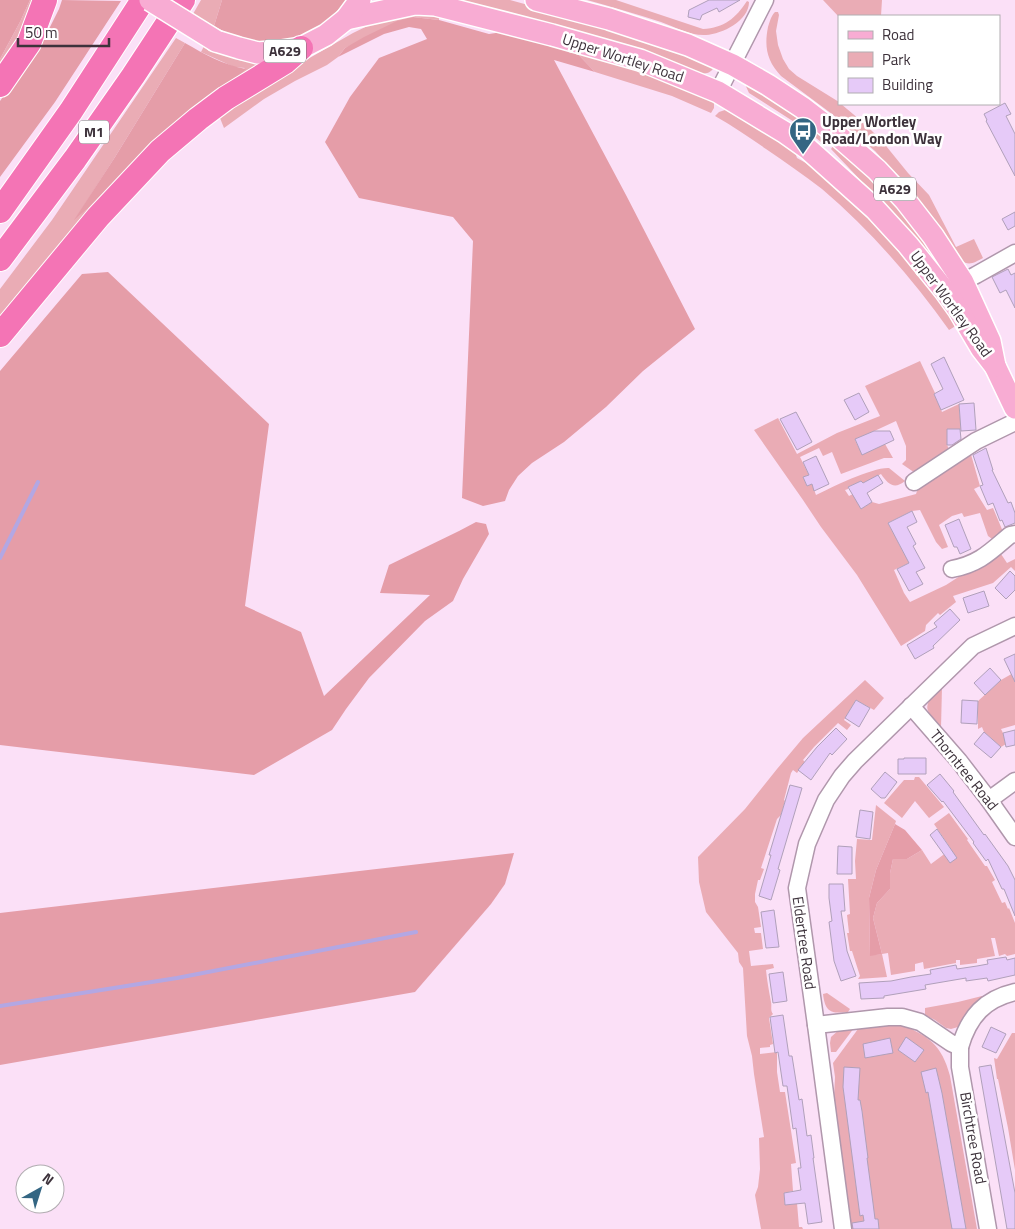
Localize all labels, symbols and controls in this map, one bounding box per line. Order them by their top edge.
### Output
scale bar [18,15,109,47]
legend [838,15,1000,105]
text: 50 m [25,21,58,44]
text: Road [882,23,914,46]
street label: Upper Wortley Road [559,27,687,88]
road number: A629 [264,40,306,62]
text: Park [882,48,911,71]
text: Building [882,73,933,96]
place label: Upper Wortley Road/London Way [822,110,943,150]
bus stop icon: Upper Wortley Road/London Way [788,116,818,155]
road number: M1 [79,120,109,144]
road number: A629 [874,178,916,200]
street label: Upper Wortley Road [905,246,998,362]
street label: Thorntree Road [925,724,1004,815]
street label: Eldertree Road [787,895,822,991]
street label: Birchtree Road [954,1090,993,1186]
north arrow [15,1164,65,1214]
text: N [38,1167,59,1190]

